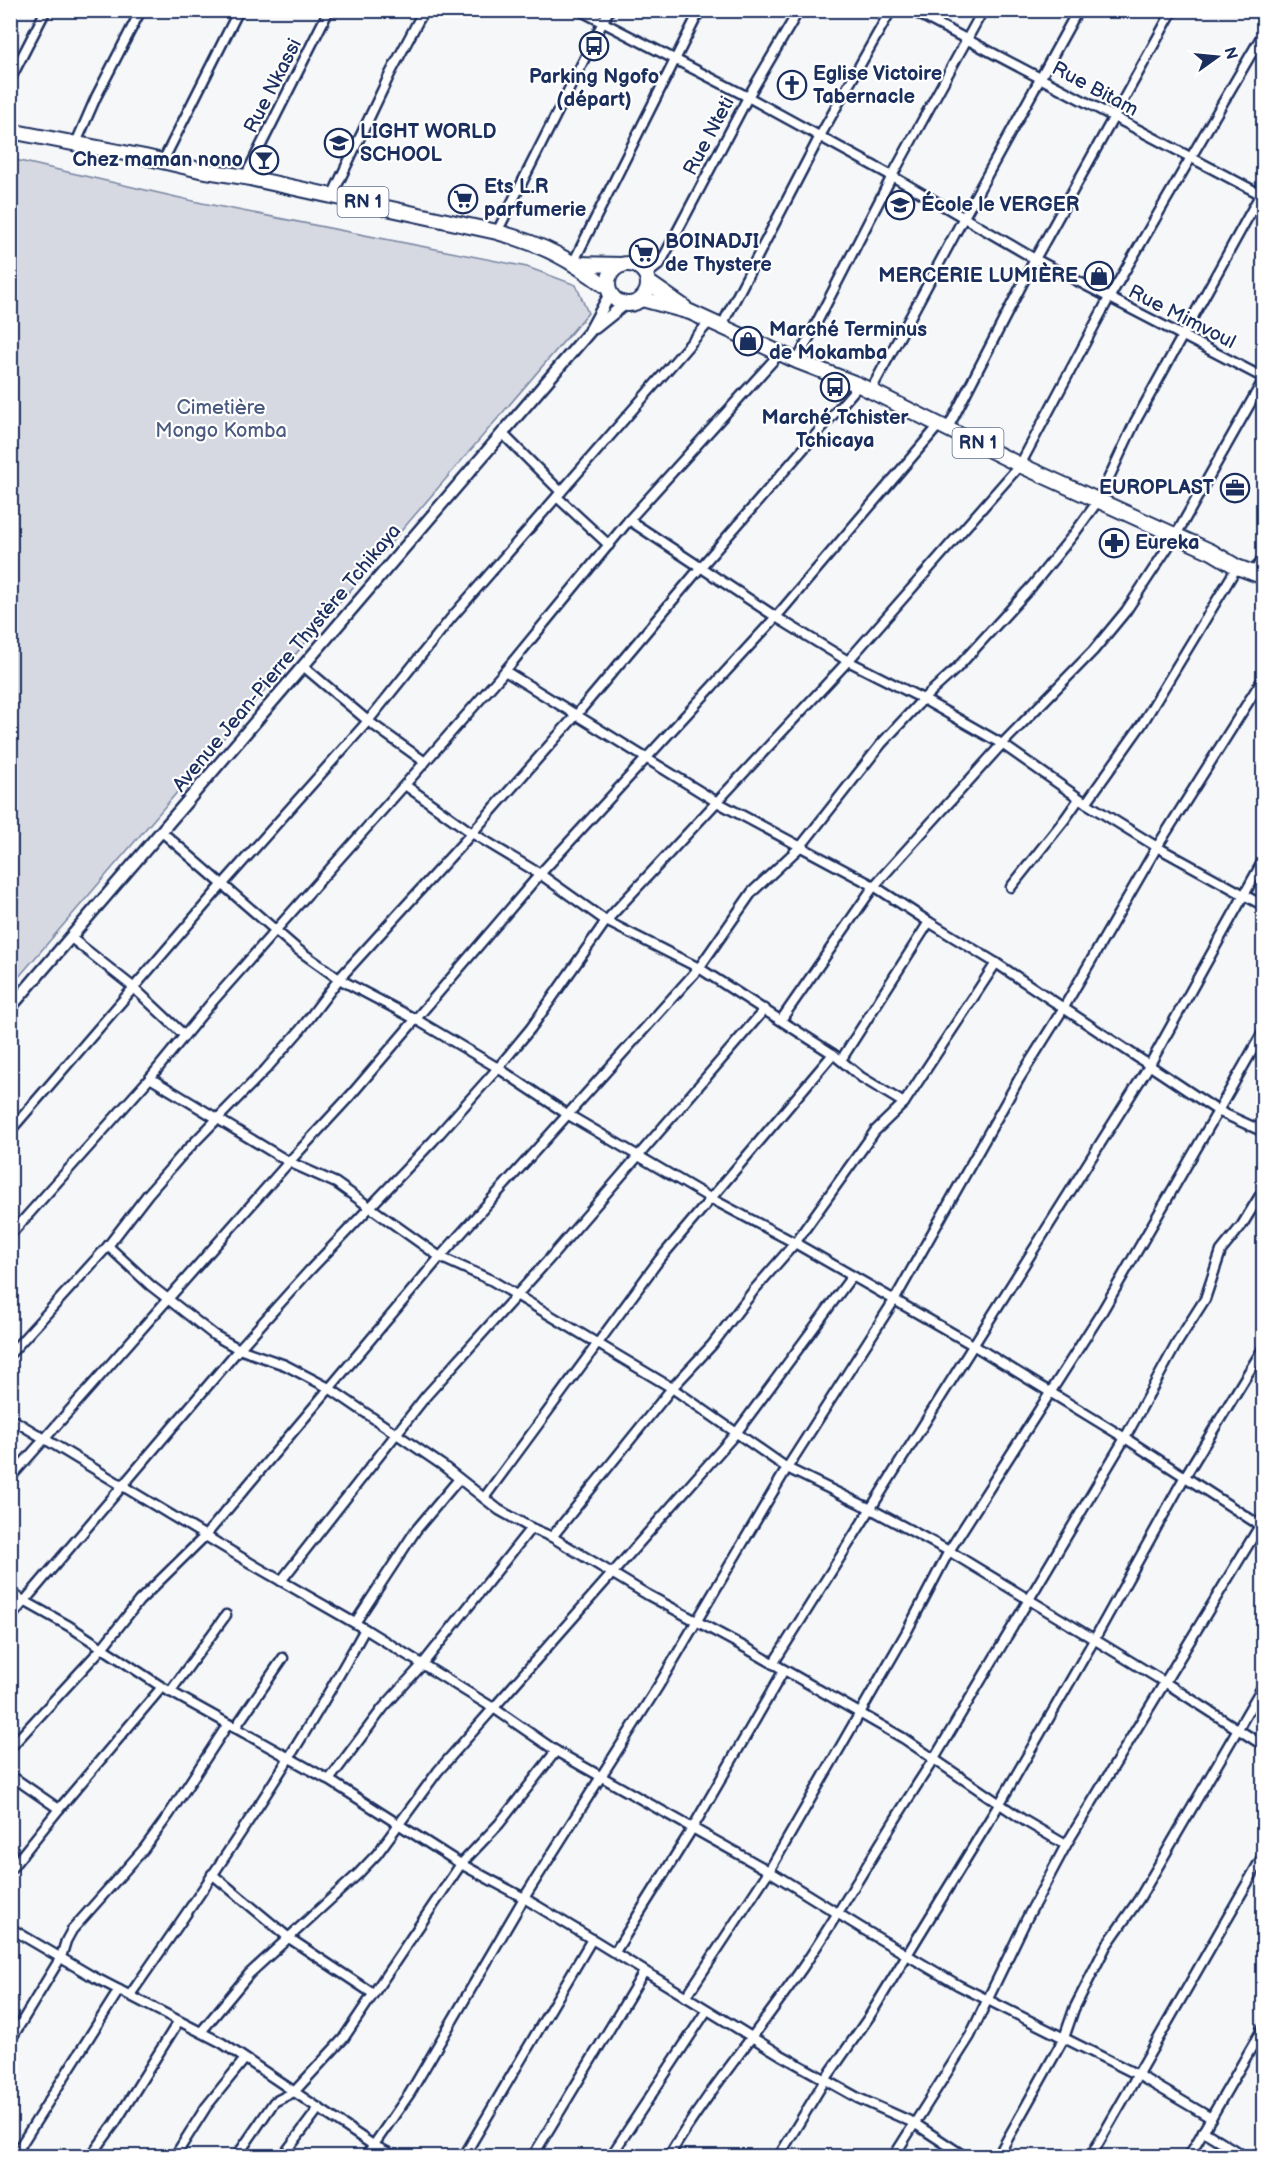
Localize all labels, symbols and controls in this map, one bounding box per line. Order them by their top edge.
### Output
north arrow [1187,27,1247,87]
bus stop icon: Parking Ngofo (départ) [578,30,610,62]
street label: Rue Nkassi [239,35,307,137]
text: N [1219,45,1241,62]
street label: Rue Bitam [1048,56,1142,122]
place label: Eglise Victoire Tabernacle [813,62,942,109]
place label: Parking Ngofo (départ) [529,65,659,112]
church icon: Eglise Victoire Tabernacle [776,69,808,101]
street label: Rue Nteti [678,92,740,180]
place label: LIGHT WORLD SCHOOL [360,120,497,167]
school or university icon: LIGHT WORLD SCHOOL [323,127,355,159]
bar icon: Chez maman nono [248,144,280,176]
place label: Chez maman nono [72,148,243,172]
place label: Ets L.R parfumerie [484,175,586,222]
supermarket icon: Ets L.R parfumerie [447,183,479,215]
road number: RN 1 [338,187,388,217]
school or university icon: École le VERGER [884,189,916,221]
place label: École le VERGER [921,191,1080,217]
place label: BOINADJI de Thystere [665,230,772,277]
supermarket icon: BOINADJI de Thystere [628,237,660,269]
shop icon: MERCERIE LUMIÈRE [1083,260,1115,292]
place label: MERCERIE LUMIÈRE [878,262,1078,288]
street label: Rue Mimvoul [1124,280,1240,354]
place label: Marché Terminus de Mokamba [769,318,927,365]
shop icon: Marché Terminus de Mokamba [732,325,764,357]
bus stop icon: Marché Tchister Tchicaya [819,371,851,403]
park label: Cimetière Mongo Komba [155,396,287,443]
place label: Marché Tchister Tchicaya [762,406,910,453]
road number: RN 1 [952,428,1004,458]
office icon: EUROPLAST [1219,472,1251,504]
place label: EUROPLAST [1099,476,1215,500]
street label: Avenue Jean-Pierre Thystère Tchikaya [168,519,406,797]
pharmacy icon: Eureka [1098,527,1130,559]
place label: Eureka [1135,531,1199,555]

